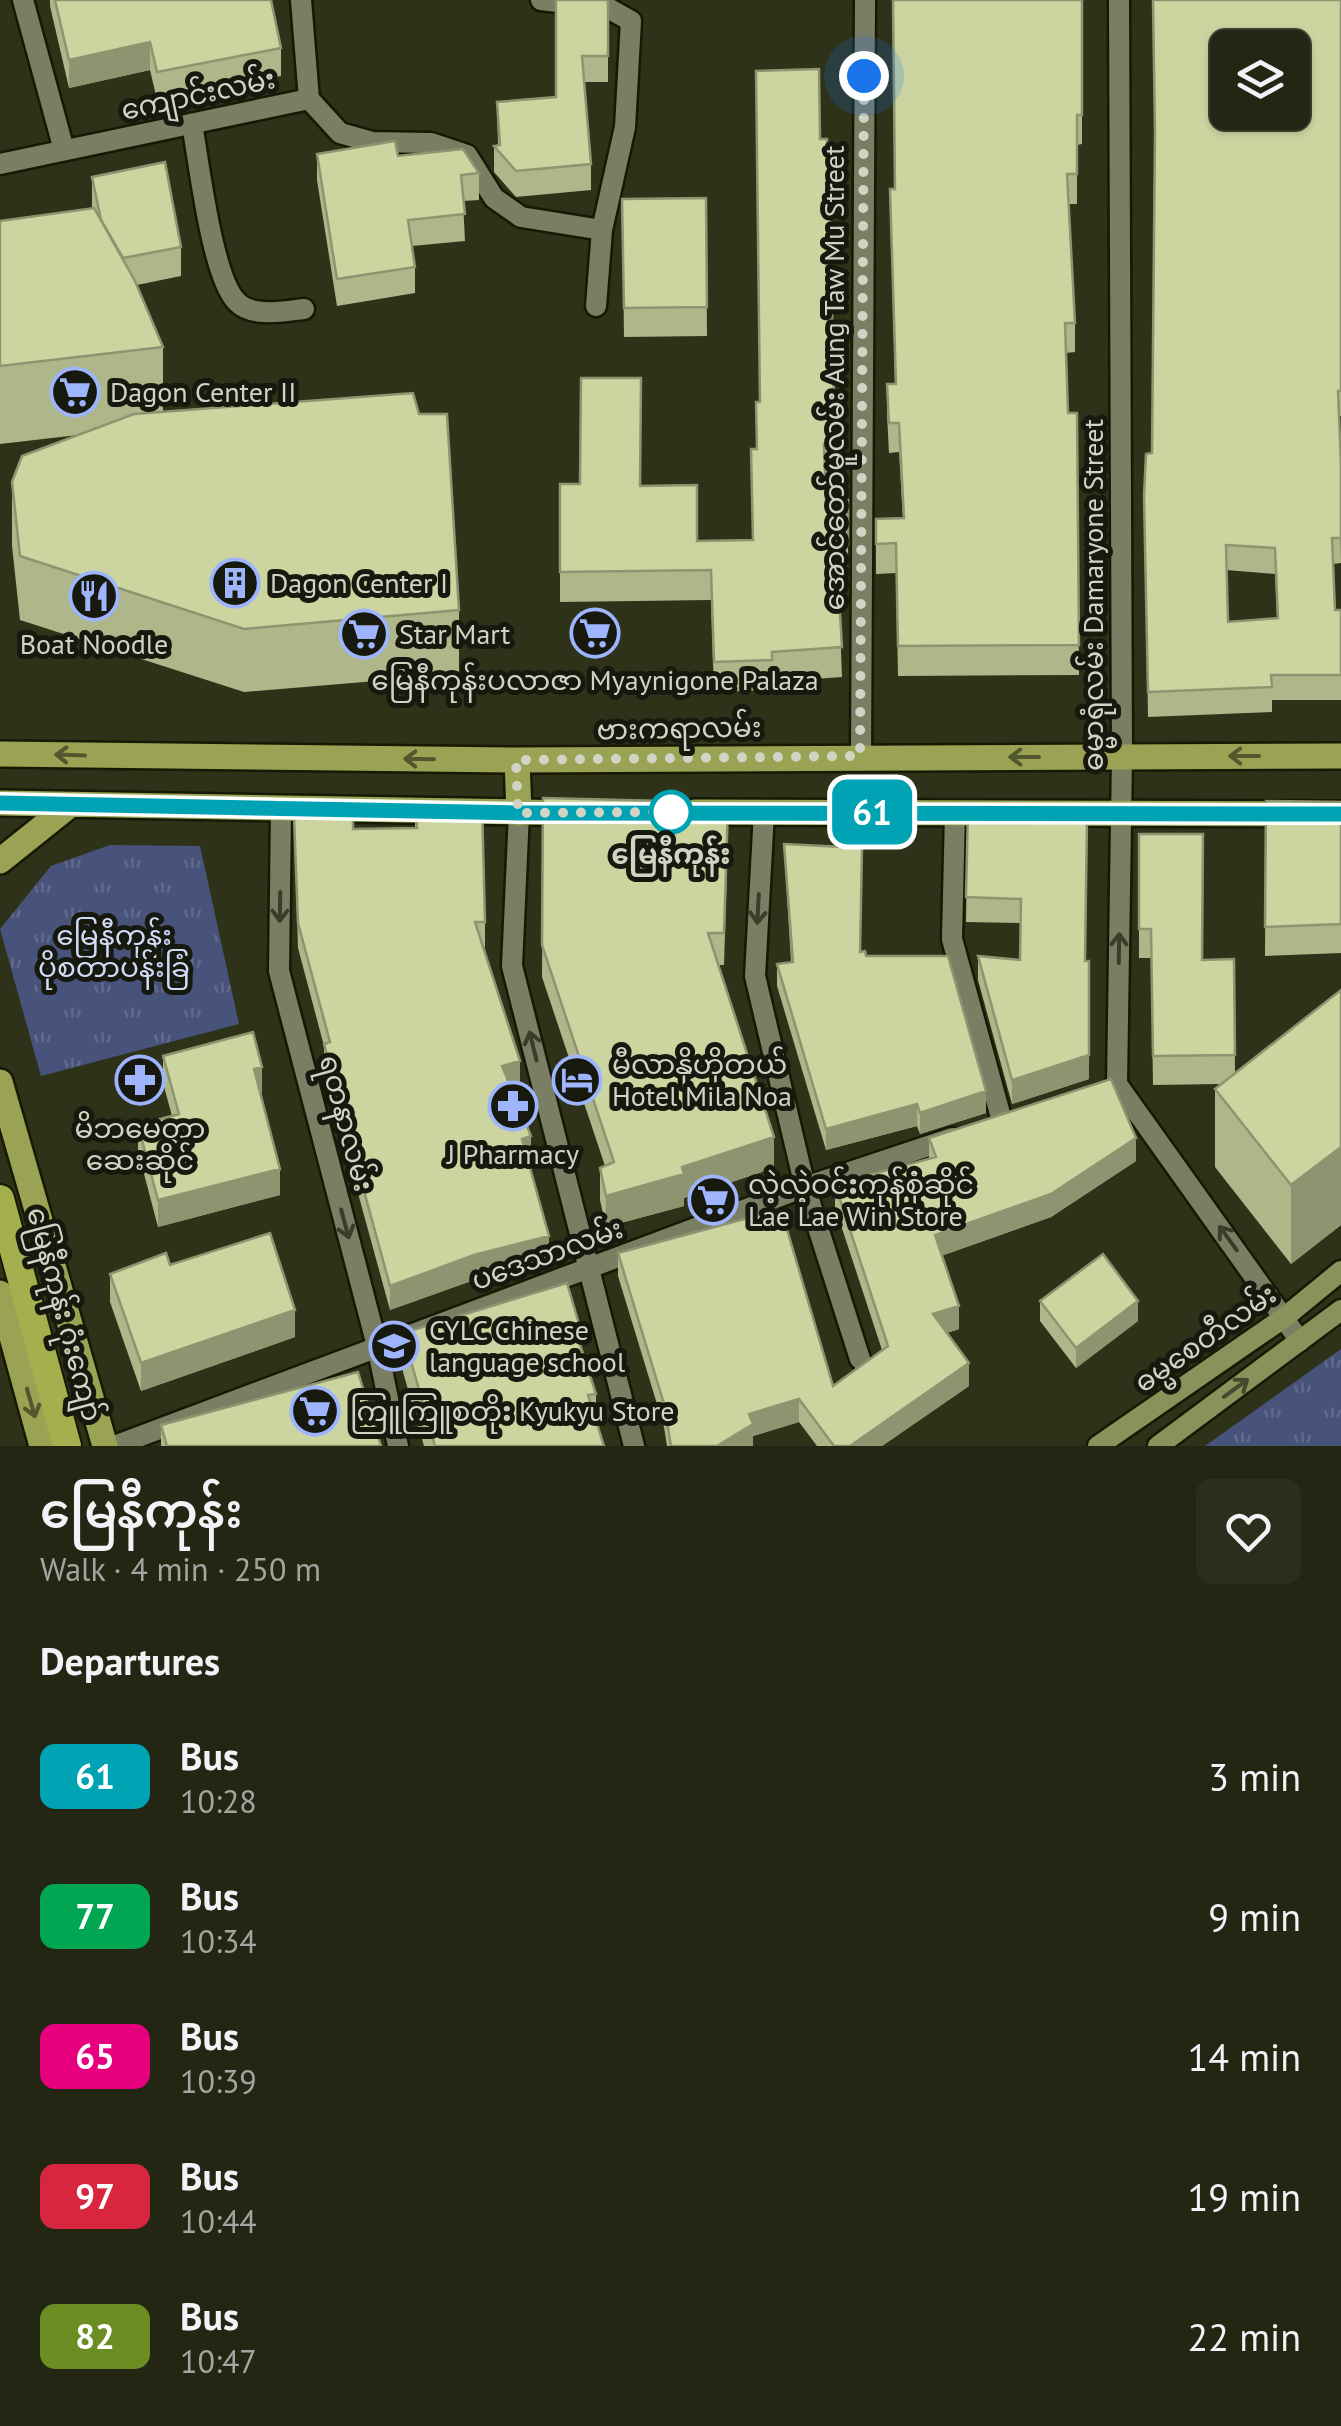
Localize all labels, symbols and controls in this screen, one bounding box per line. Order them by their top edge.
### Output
map controls [1210,30,1310,130]
button: layers [1210,30,1310,130]
your location [839,51,889,101]
street label: ကျောင်းလမ်း [117,59,279,133]
street label: အောင်တော်မူလမ်း Aung Taw Mu Street [815,145,857,610]
supermarket icon: Dagon Center II [49,366,101,418]
place label: Dagon Center II [110,373,296,410]
street label: ဓမ္မာရုံလမ်း Damaryone Street [1074,419,1117,771]
building icon: Dagon Center I [209,557,261,609]
place label: Dagon Center I [270,564,448,601]
restaurant icon: Boat Noodle [68,570,120,622]
supermarket icon: မြေနီကုန်းပလာဇာ Myaynigone Palaza [569,607,621,659]
supermarket icon: Star Mart [338,608,390,660]
place label: Star Mart [399,615,511,652]
place label: Boat Noodle [20,625,168,662]
place label: မြေနီကုန်းပလာဇာ Myaynigone Palaza [371,661,819,703]
street label: ဗားကရာလမ်း [596,708,762,752]
one-way arrow [55,746,88,764]
one-way arrow [1228,746,1260,766]
one-way arrow [1009,748,1042,766]
one-way arrow [404,750,436,768]
line badge: 61 [827,780,917,844]
text: 61 [852,789,892,835]
marker: မြေနီကုန်း [650,791,692,833]
place label: မြေနီကုန်း [611,835,731,877]
one-way arrow [270,890,290,923]
one-way arrow [748,893,767,925]
park label: မြေနီကုန်း ပိုစတာပန်းခြံ [38,916,190,990]
one-way arrow [1110,933,1128,966]
one-way arrow [522,1031,541,1062]
place label: မီလာနိုဟိုတယ် Hotel Mila Noa [612,1045,792,1114]
street label: ရတနာလမ်း [307,1051,383,1196]
pharmacy icon: မိဘမေတ္တာ ဆေးဆိုင် [114,1054,166,1106]
hotel icon: မီလာနိုဟိုတယ် Hotel Mila Noa [551,1054,603,1106]
pharmacy icon: J Pharmacy [487,1080,539,1132]
place label: မိဘမေတ္တာ ဆေးဆိုင် [75,1109,205,1183]
place label: J Pharmacy [446,1135,579,1172]
place label: လဲ့လဲ့ဝင်းကုန်စုံဆိုင် Lae Lae Win Store [748,1165,974,1234]
supermarket icon: လဲ့လဲ့ဝင်းကုန်စုံဆိုင် Lae Lae Win Store [687,1174,739,1226]
street label: မြေနီကုန်း ဂုံးကျော် [14,1203,112,1426]
one-way arrow [336,1208,355,1239]
street label: ပဒေသာလမ်း [466,1209,628,1298]
one-way arrow [1217,1224,1238,1252]
street label: ဓမ္မစေတီလမ်း [1126,1275,1286,1405]
place label: CYLC Chinese language school [429,1311,625,1380]
school or university icon: CYLC Chinese language school [368,1320,420,1372]
one-way arrow [1222,1377,1250,1398]
supermarket icon: ကြူကြူစတိုး Kyukyu Store [289,1385,341,1437]
one-way arrow [22,1387,41,1418]
place label: ကြူကြူစတိုး Kyukyu Store [350,1392,674,1434]
text: မြေနီကုန်း [40,1479,243,1541]
button: heart [1196,1479,1301,1584]
text: Walk · 4 min · 250 m [40,1548,321,1590]
text: Departures [40,1636,220,1685]
text: Bus [180,1731,239,1780]
text: 3 min [1208,1752,1301,1801]
text: 61 [75,1753,115,1799]
text: 10:28 [180,1780,257,1822]
text: Bus [180,1871,239,1920]
text: 9 min [1208,1892,1301,1941]
text: 77 [75,1893,115,1939]
text: 10:34 [180,1920,257,1962]
text: Bus [180,2011,239,2060]
text: 14 min [1188,2032,1301,2081]
text: 65 [75,2033,115,2079]
text: 10:39 [180,2060,257,2102]
text: Bus [180,2151,239,2200]
text: 19 min [1188,2172,1301,2221]
text: 97 [75,2173,115,2219]
text: 10:44 [180,2200,257,2242]
text: Bus [180,2291,239,2340]
text: 22 min [1188,2312,1301,2361]
text: 82 [75,2313,115,2359]
text: 10:47 [180,2340,257,2382]

